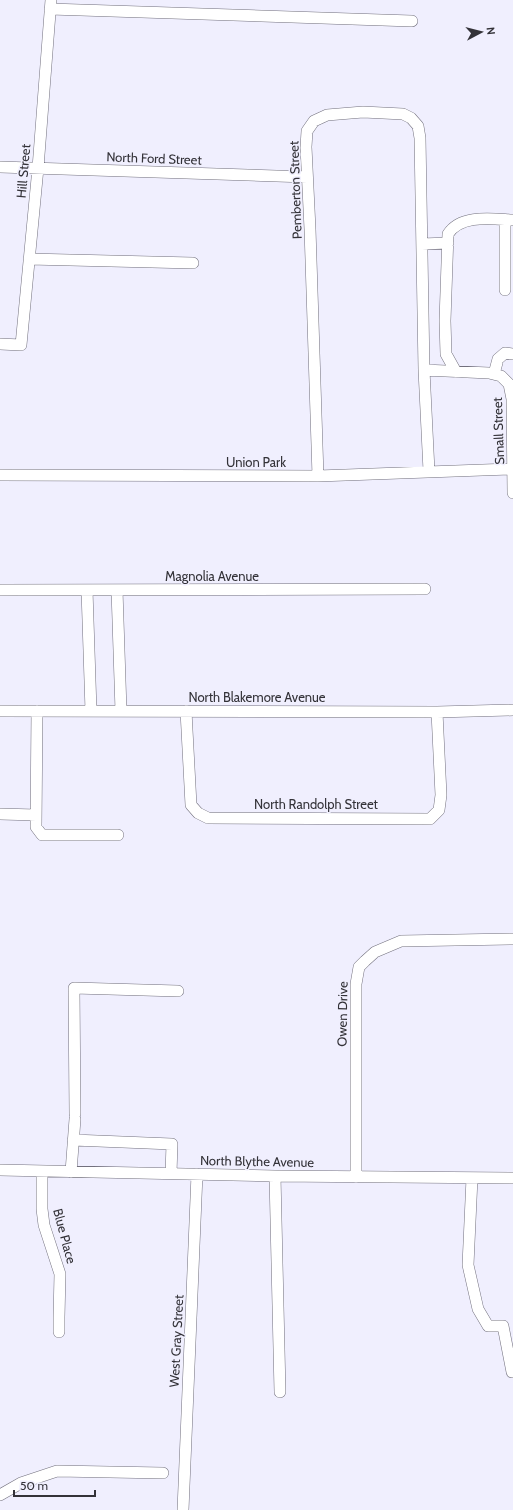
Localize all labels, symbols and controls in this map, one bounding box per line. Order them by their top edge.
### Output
north arrow [461,12,501,52]
text: N [484,26,498,35]
street label: Pemberton Street [285,140,305,239]
street label: Hill Street [13,143,33,199]
street label: North Ford Street [106,148,203,168]
street label: Small Street [489,396,507,465]
street label: Union Park [226,454,286,470]
street label: Magnolia Avenue [165,568,259,584]
street label: North Blakemore Avenue [188,689,326,705]
street label: North Randolph Street [254,796,379,812]
street label: Owen Drive [333,981,351,1047]
street label: North Blythe Avenue [200,1152,314,1170]
street label: Blue Place [50,1207,80,1266]
street label: West Gray Street [166,1294,186,1388]
scale bar [14,1472,95,1498]
text: 50 m [20,1478,48,1493]

